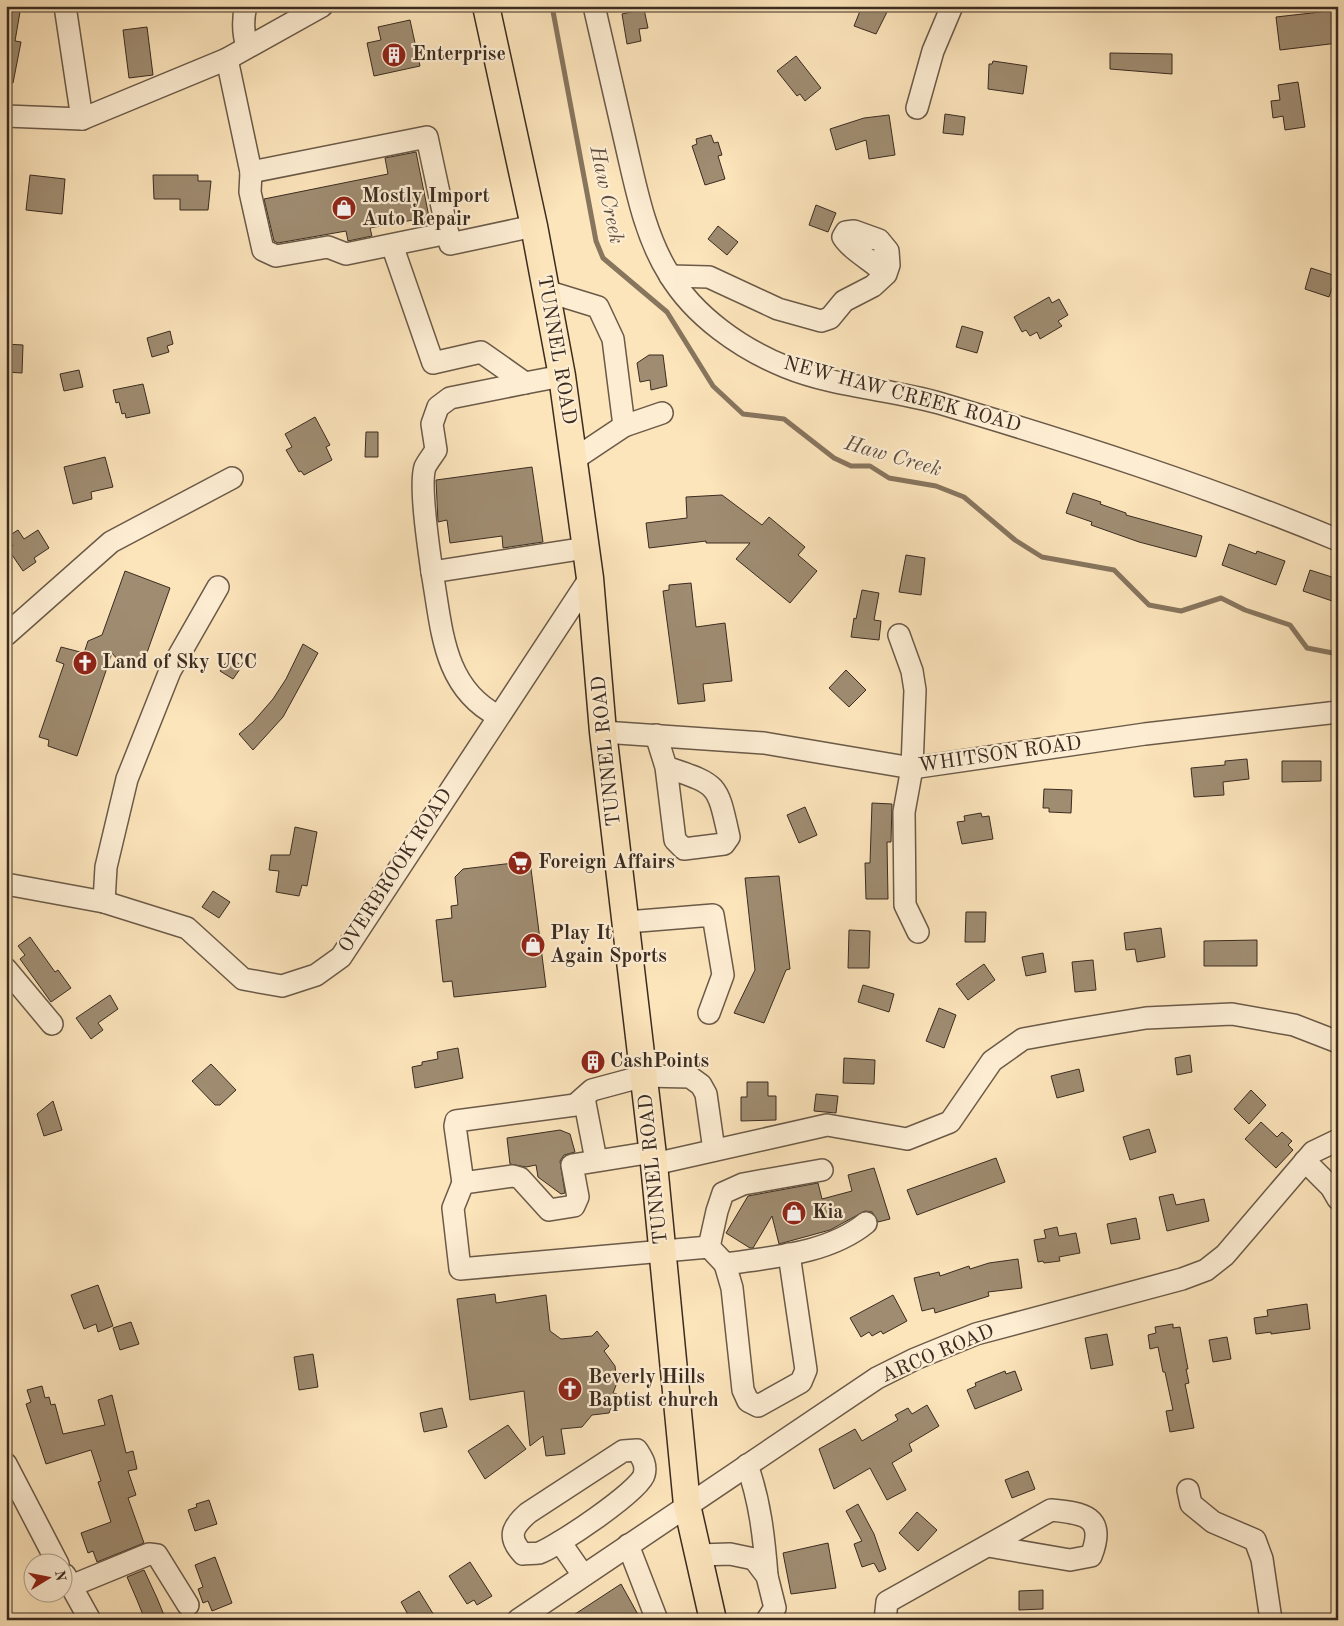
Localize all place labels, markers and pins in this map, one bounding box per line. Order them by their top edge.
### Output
building icon: Enterprise [381,42,407,68]
place label: Enterprise [412,45,506,65]
place label: Mostly Import Auto Repair [362,187,490,230]
shop icon: Mostly Import Auto Repair [331,195,357,221]
church icon: Land of Sky UCC [72,650,98,676]
place label: Land of Sky UCC [102,653,257,673]
supermarket icon: Foreign Affairs [507,850,533,876]
place label: Foreign Affairs [538,853,675,873]
place label: Play It Again Sports [550,924,667,967]
shop icon: Play It Again Sports [520,932,546,958]
building icon: CashPoints [580,1049,606,1075]
place label: CashPoints [610,1052,709,1072]
shop icon: Kia [781,1200,807,1226]
place label: Kia [812,1203,843,1223]
place label: Beverly Hills Baptist church [588,1368,719,1411]
church icon: Beverly Hills Baptist church [557,1376,583,1402]

